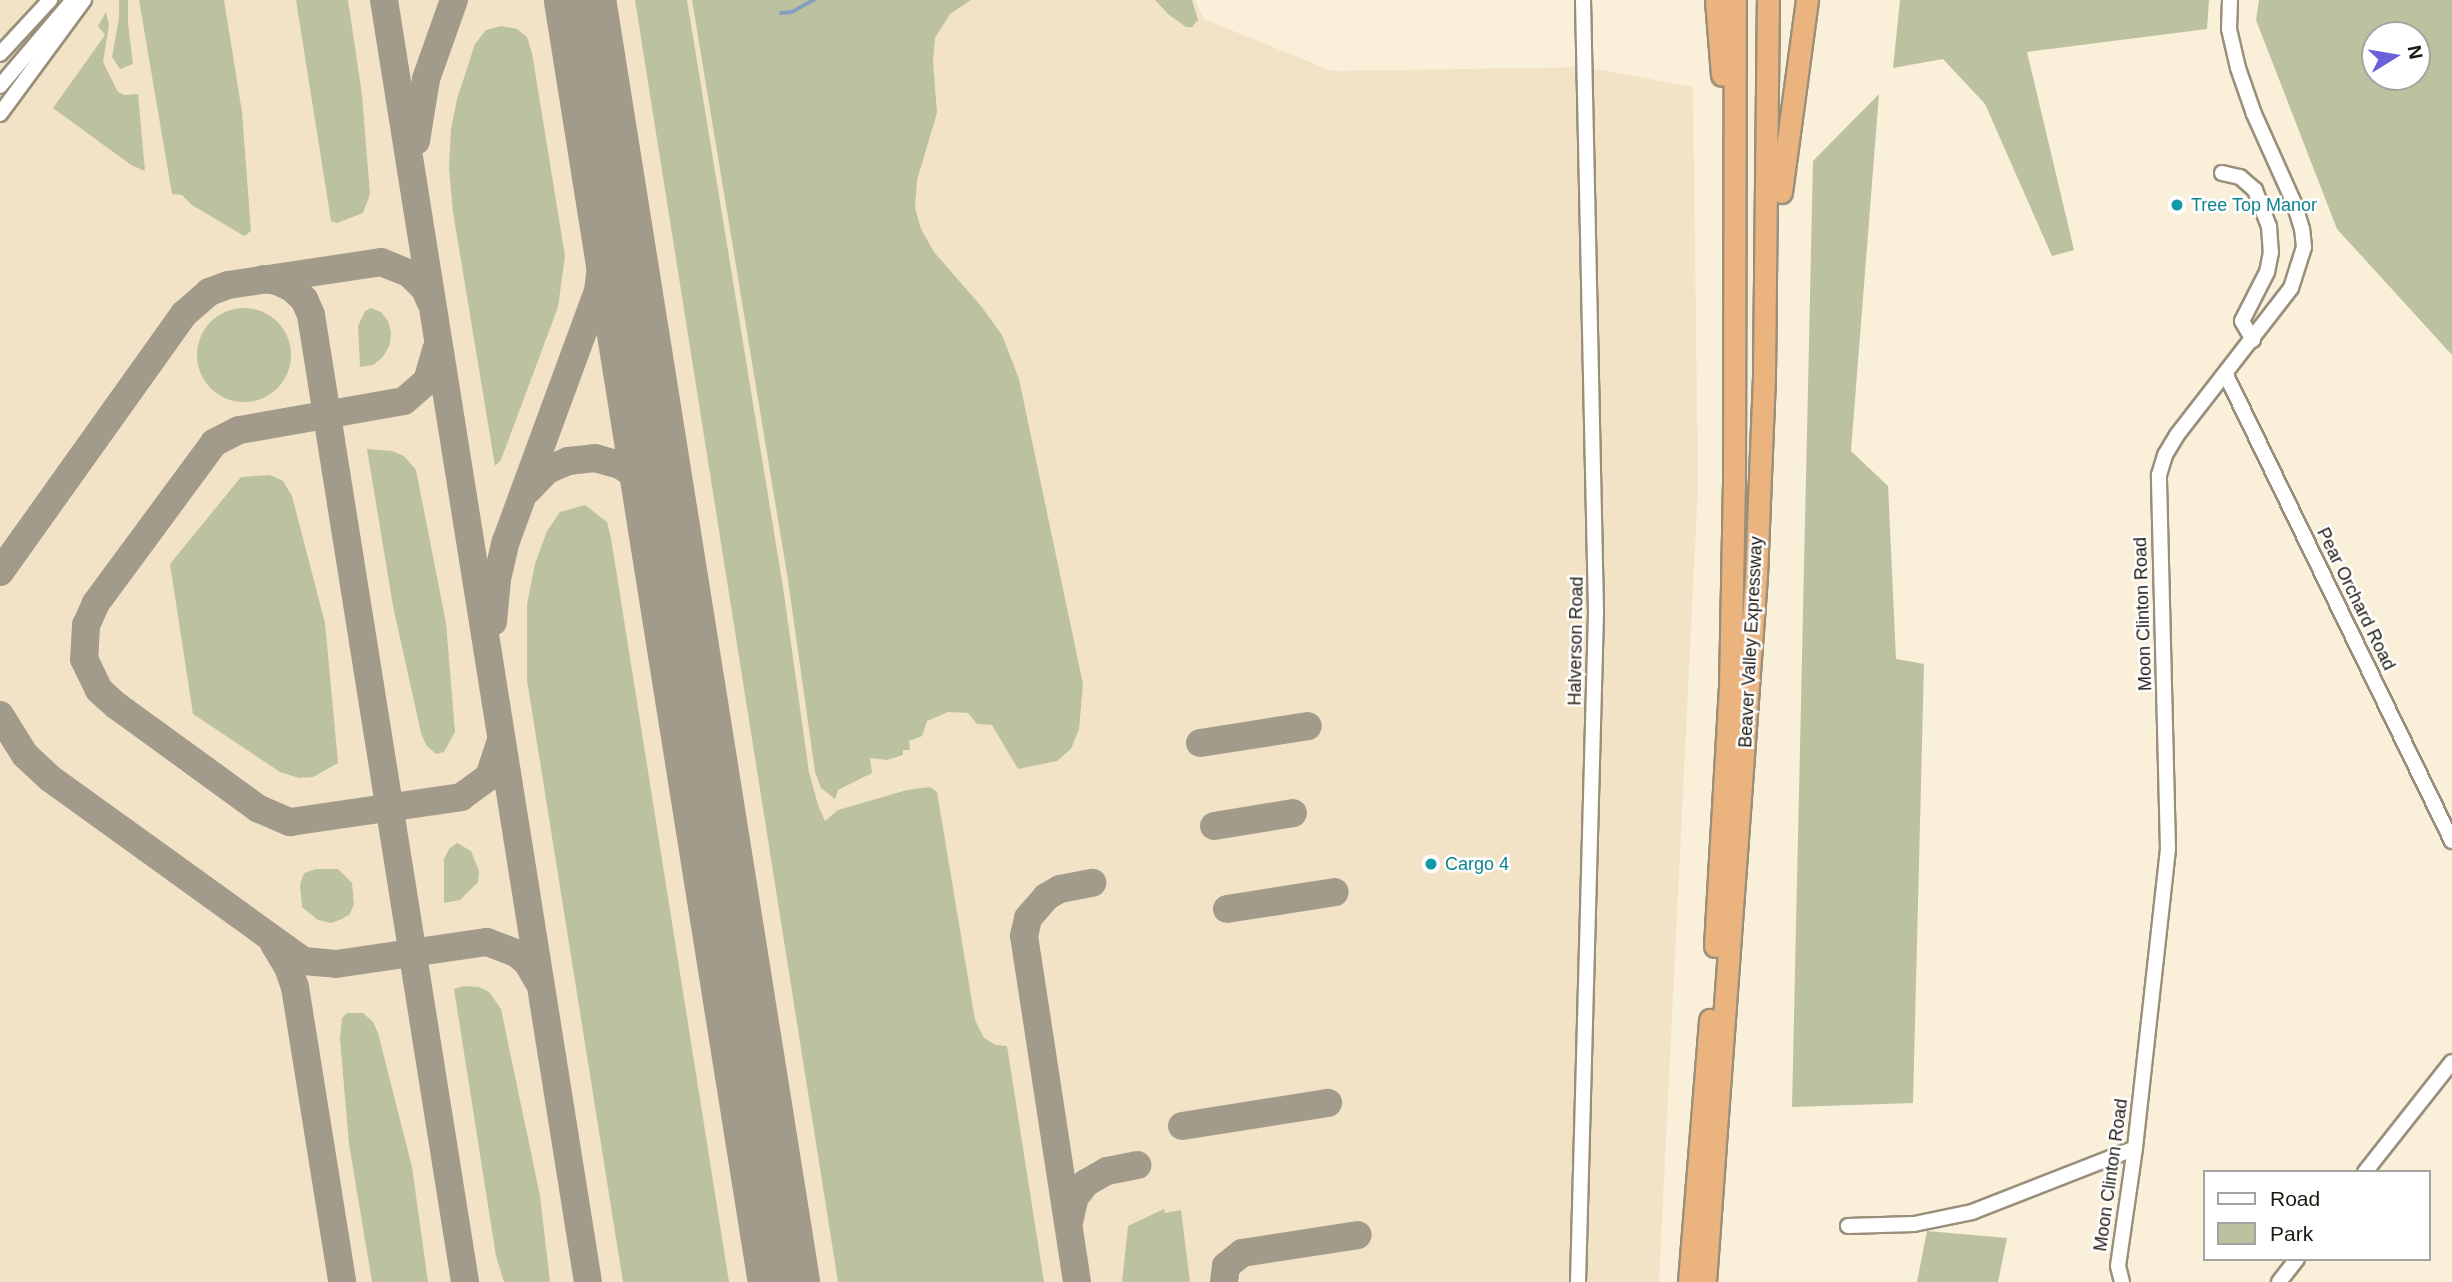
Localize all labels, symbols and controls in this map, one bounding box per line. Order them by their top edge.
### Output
north arrow [2361,21,2431,91]
text: N [2404,44,2427,61]
place label: Tree Top Manor [2191,194,2317,216]
marker: Tree Top Manor [2169,197,2185,213]
street label: Pear Orchard Road [2312,524,2400,674]
street label: Beaver Valley Expressway [1735,536,1767,748]
street label: Moon Clinton Road [2130,537,2156,691]
street label: Halverson Road [1564,576,1588,706]
place label: Cargo 4 [1445,853,1509,875]
marker: Cargo 4 [1423,856,1439,872]
street label: Moon Clinton Road [2090,1097,2132,1253]
legend [2204,1170,2431,1261]
text: Road [2270,1187,2320,1210]
text: Park [2270,1222,2313,1245]

